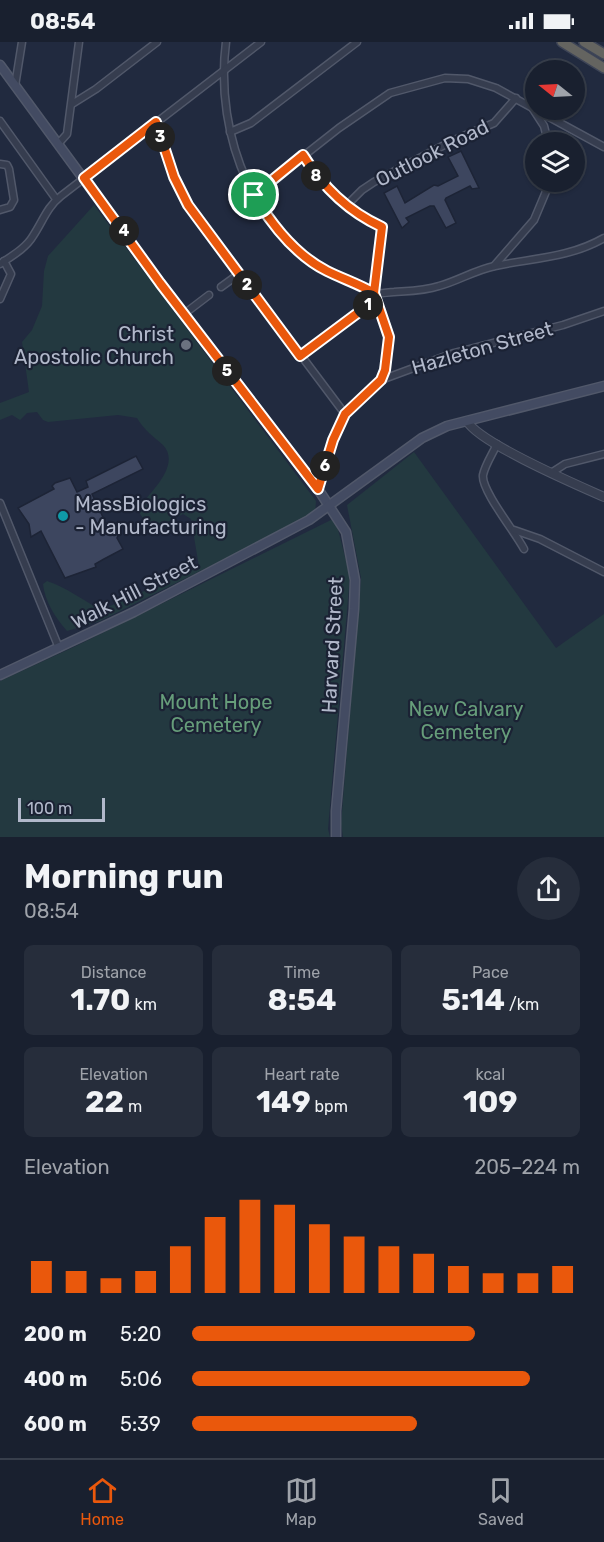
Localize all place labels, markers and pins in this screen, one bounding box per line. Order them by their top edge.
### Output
pin: 3 [145,122,175,152]
pin: 8 [301,161,331,191]
pin [228,169,279,220]
pin: 4 [109,216,139,246]
pin: 2 [232,270,262,300]
pin: 1 [353,290,383,320]
place label: Christ Apostolic Church [14,322,174,369]
marker: Christ Apostolic Church [179,338,193,352]
pin: 5 [212,356,242,386]
pin: 6 [310,451,340,481]
place label: MassBiologics - Manufacturing [75,492,227,539]
marker: MassBiologics - Manufacturing [56,509,70,523]

